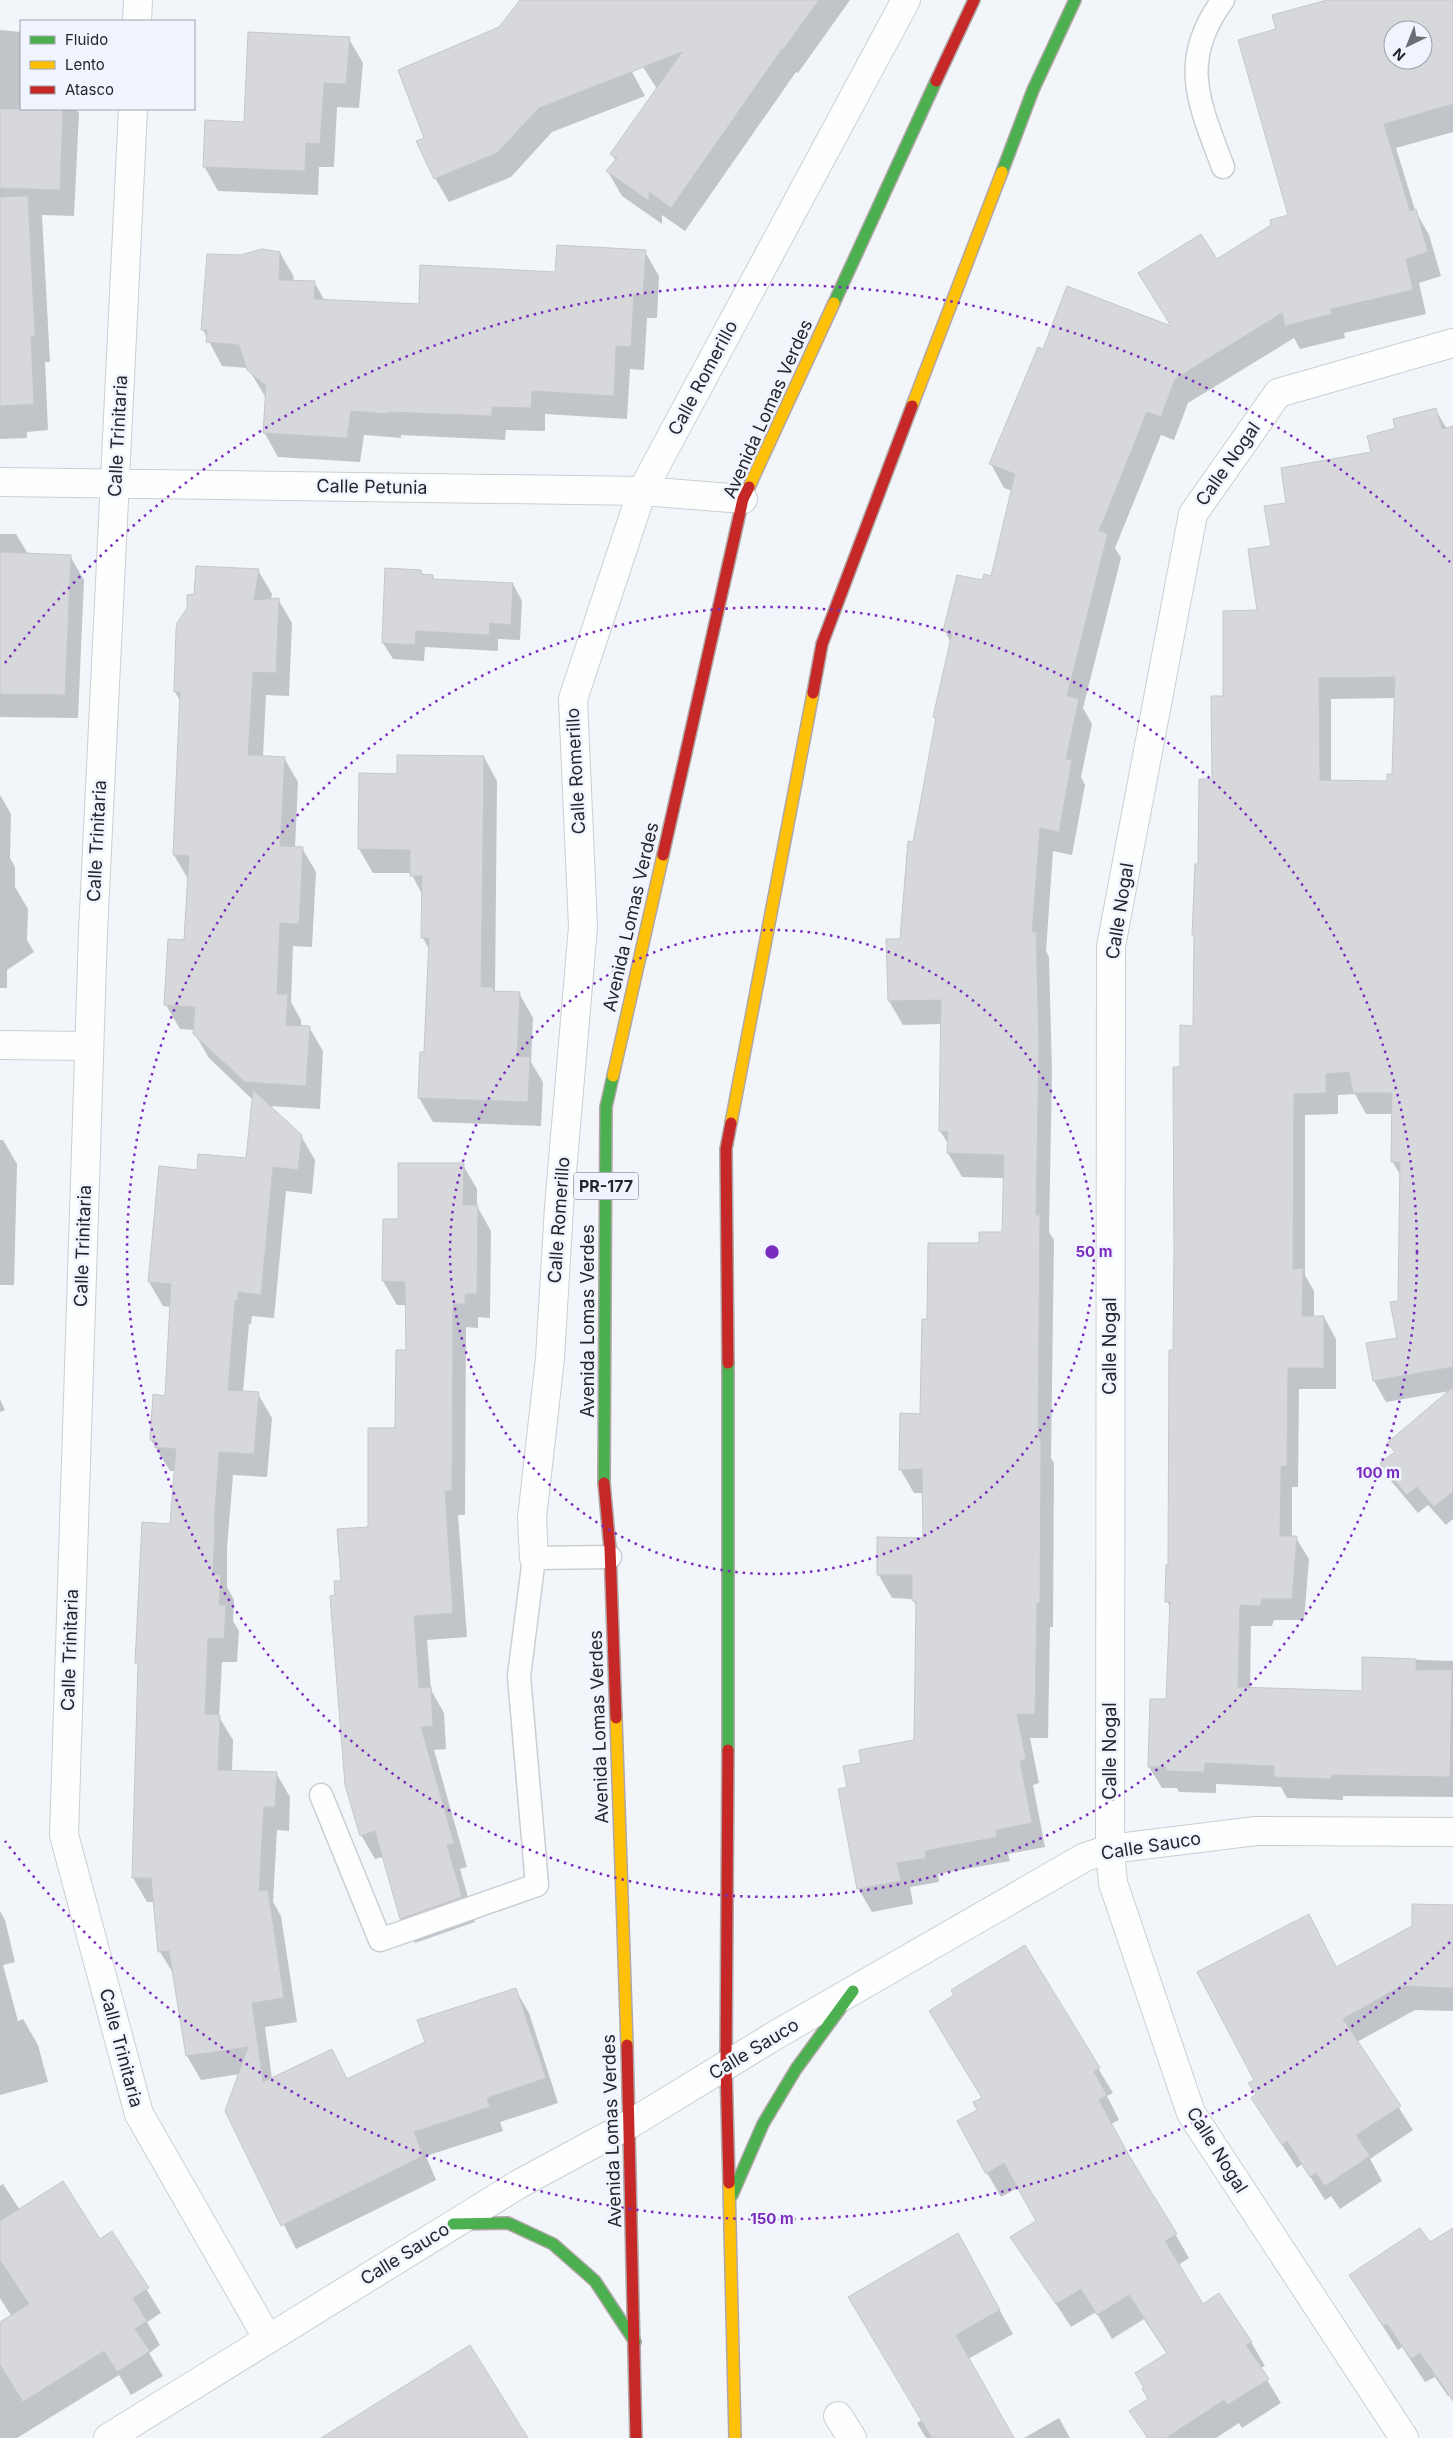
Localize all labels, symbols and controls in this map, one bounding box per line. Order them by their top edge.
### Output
legend [20,20,195,110]
north arrow [1383,20,1433,70]
text: Fluido [65,30,108,49]
text: N [1389,45,1408,65]
text: Lento [65,55,105,74]
text: Atasco [65,80,114,99]
street label: Avenida Lomas Verdes [719,316,816,501]
street label: Calle Romerillo [664,317,742,439]
street label: Calle Trinitaria [104,374,131,498]
street label: Calle Nogal [1191,418,1264,510]
street label: Calle Petunia [316,475,428,498]
street label: Calle Romerillo [562,707,589,835]
street label: Calle Trinitaria [83,779,110,903]
street label: Avenida Lomas Verdes [599,820,663,1014]
street label: Calle Nogal [1102,861,1137,961]
street label: Calle Romerillo [544,1156,573,1284]
road number: PR-177 [574,1172,638,1200]
street label: Calle Trinitaria [70,1185,95,1307]
street label: Avenida Lomas Verdes [577,1224,598,1418]
text: 50 m [1076,1242,1112,1261]
centre of rings [763,1243,781,1261]
street label: Calle Nogal [1099,1297,1120,1395]
text: 100 m [1356,1463,1400,1482]
street label: Calle Trinitaria [57,1589,82,1711]
street label: Avenida Lomas Verdes [585,1630,612,1824]
street label: Calle Nogal [1099,1702,1120,1800]
street label: Calle Sauco [1099,1827,1202,1864]
street label: Calle Trinitaria [96,1986,147,2110]
street label: Calle Sauco [705,2014,802,2084]
street label: Avenida Lomas Verdes [598,2034,625,2228]
street label: Calle Nogal [1183,2103,1252,2197]
text: 150 m [750,2209,794,2228]
street label: Calle Sauco [356,2218,453,2289]

